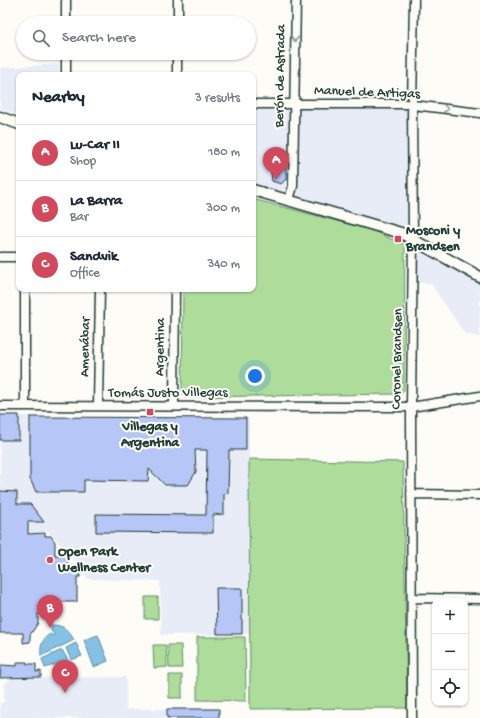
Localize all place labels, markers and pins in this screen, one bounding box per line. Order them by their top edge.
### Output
pin: A [263,147,289,180]
place label: Mosconi y Brandsen [405,223,460,256]
marker: Mosconi y Brandsen [393,234,403,244]
marker: Villegas y Argentina [145,407,155,417]
place label: Villegas y Argentina [120,419,180,452]
place label: Open Park Wellness Center [57,544,152,577]
marker: Open Park Wellness Center [45,555,55,565]
pin: B [37,595,63,628]
pin: C [52,660,78,693]

